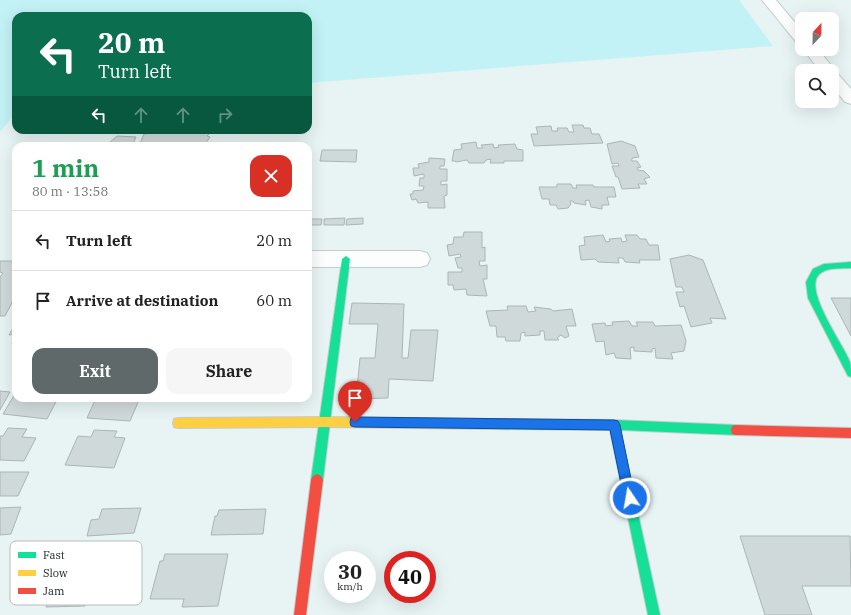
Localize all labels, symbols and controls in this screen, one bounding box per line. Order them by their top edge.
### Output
north arrow [795,12,839,56]
map controls [795,12,839,108]
text: 20 m [98,24,165,61]
icon: left [32,28,84,80]
text: Turn left [98,60,172,83]
button: search [795,64,839,108]
icon: left [88,104,110,126]
icon: ahead [130,104,152,126]
icon: ahead [172,104,194,126]
icon: right [214,104,236,126]
text: 1 min [32,152,99,184]
button: close [250,155,292,197]
text: 80 m · 13:58 [32,183,108,200]
icon: left [32,230,54,252]
text: Turn left [66,231,132,250]
text: 20 m [256,231,292,250]
icon: arrive [32,290,54,312]
text: Arrive at destination [66,291,218,310]
text: 60 m [256,291,292,310]
button: Exit [32,348,158,394]
button: Share [166,348,292,394]
pin [338,381,372,422]
icon: arrive [344,387,366,409]
position arrow [609,477,651,519]
legend [10,541,142,605]
text: Fast [43,548,65,562]
speed limit sign: 40 [384,551,436,603]
text: 30 [338,558,362,585]
text: Slow [43,566,68,580]
text: km/h [337,580,363,593]
text: Jam [43,584,65,598]

